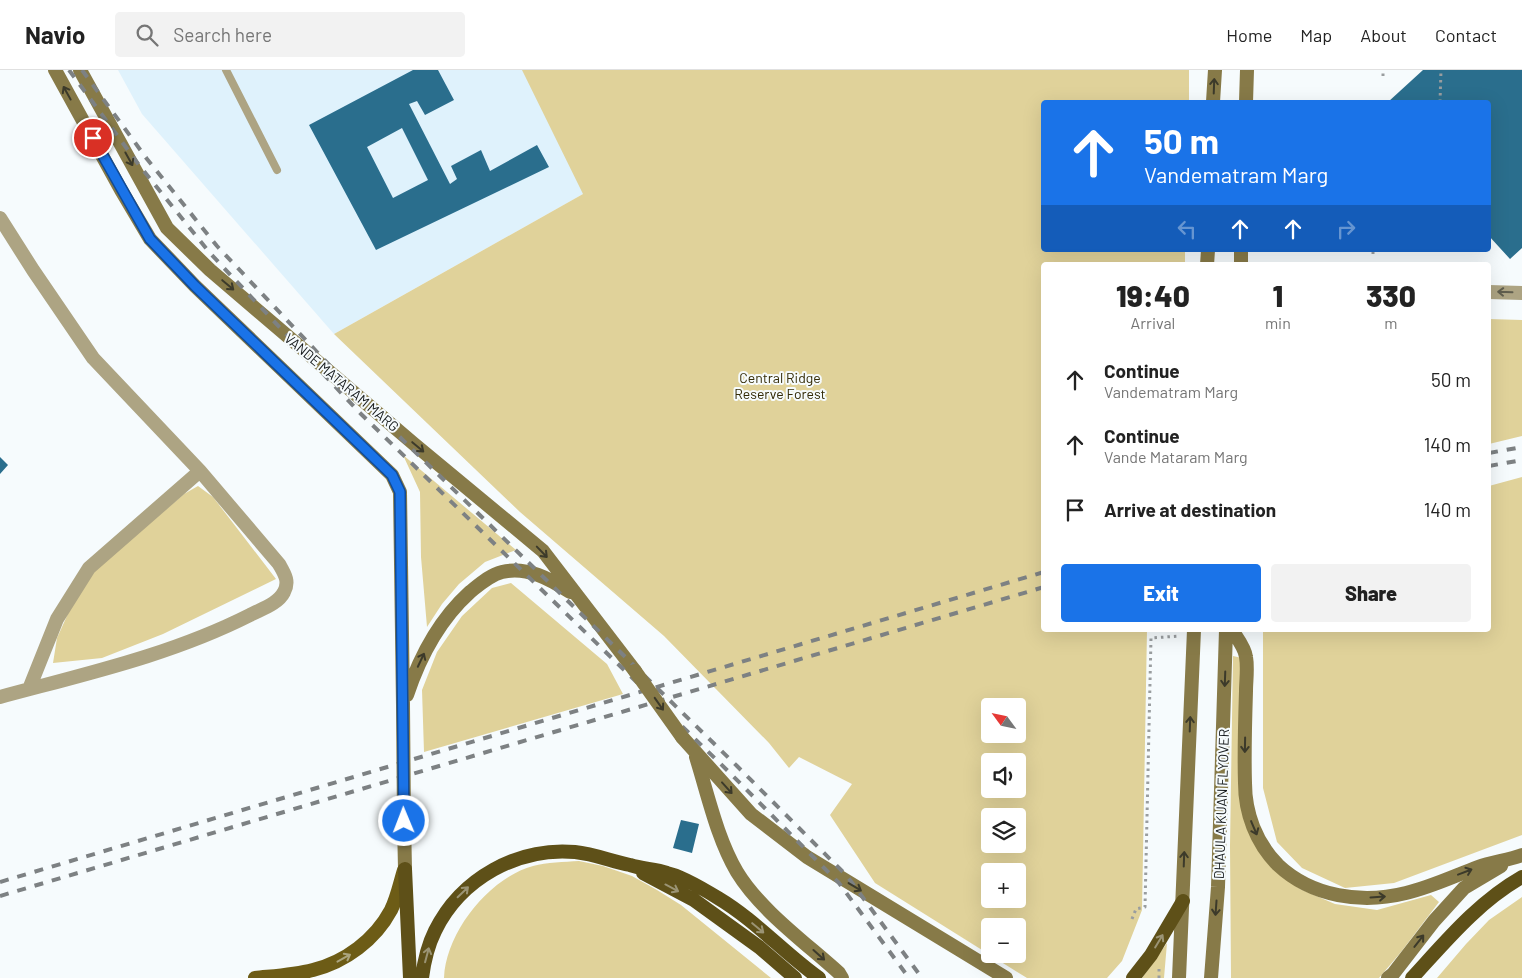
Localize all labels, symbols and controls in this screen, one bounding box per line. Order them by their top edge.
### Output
search box [115,12,465,57]
text: Navio [25,20,85,49]
icon: search [133,21,161,49]
text: Search here [173,23,272,46]
text: Home [1226,24,1272,46]
text: Map [1300,24,1332,46]
text: About [1360,24,1407,46]
text: Contact [1435,24,1497,46]
one-way arrow [1209,79,1219,95]
one-way arrow [62,86,72,100]
pin [72,117,114,159]
text: 50 m [1144,119,1219,161]
icon: ahead [1061,120,1126,185]
icon: arrive [79,124,107,152]
one-way arrow [124,151,134,165]
text: Vandematram Marg [1144,161,1328,187]
icon: left [1173,215,1201,243]
icon: ahead [1226,215,1254,243]
icon: ahead [1279,215,1307,243]
icon: right [1332,215,1360,243]
text: 19:40 [1116,277,1190,313]
text: 1 [1273,277,1283,313]
text: 330 [1366,277,1416,313]
one-way arrow [221,279,234,291]
one-way arrow [1498,288,1514,297]
text: Arrival [1131,313,1175,332]
text: min [1265,313,1291,332]
text: m [1384,313,1398,332]
street label: VANDE MATARAM MARG [281,329,403,435]
text: Continue [1104,359,1180,382]
icon: ahead [1061,366,1089,394]
text: 50 m [1431,368,1471,391]
park label: Central Ridge Reserve Forest [734,369,826,402]
text: Vandematram Marg [1104,382,1238,401]
text: Continue [1104,424,1180,447]
icon: ahead [1061,431,1089,459]
text: 140 m [1424,433,1471,456]
one-way arrow [411,441,424,452]
text: Vande Mataram Marg [1104,447,1248,466]
icon: arrive [1061,496,1089,524]
text: Arrive at destination [1104,498,1276,521]
text: 140 m [1424,498,1471,521]
one-way arrow [536,545,548,558]
button: Exit [1061,564,1261,622]
button: Share [1271,564,1471,622]
one-way arrow [417,653,426,668]
one-way arrow [1220,670,1229,686]
one-way arrow [654,697,664,711]
north arrow [981,698,1026,742]
map controls [981,698,1026,963]
one-way arrow [1185,717,1195,733]
street label: DHAULA KUAN FLYOVER [1210,729,1232,879]
one-way arrow [1240,737,1250,753]
button: sound [981,753,1026,798]
one-way arrow [721,781,733,794]
position arrow [377,794,429,846]
button: layers [981,808,1026,853]
one-way arrow [1249,820,1259,835]
one-way arrow [1180,852,1189,868]
button: + [981,863,1026,908]
one-way arrow [1457,867,1472,876]
one-way arrow [848,882,862,892]
one-way arrow [665,883,680,893]
one-way arrow [457,886,469,899]
one-way arrow [1370,892,1386,902]
one-way arrow [1212,900,1221,916]
button: − [981,918,1026,963]
one-way arrow [752,923,765,934]
one-way arrow [1155,934,1165,948]
one-way arrow [1413,935,1424,948]
one-way arrow [423,947,433,963]
one-way arrow [812,949,825,961]
one-way arrow [336,952,350,962]

